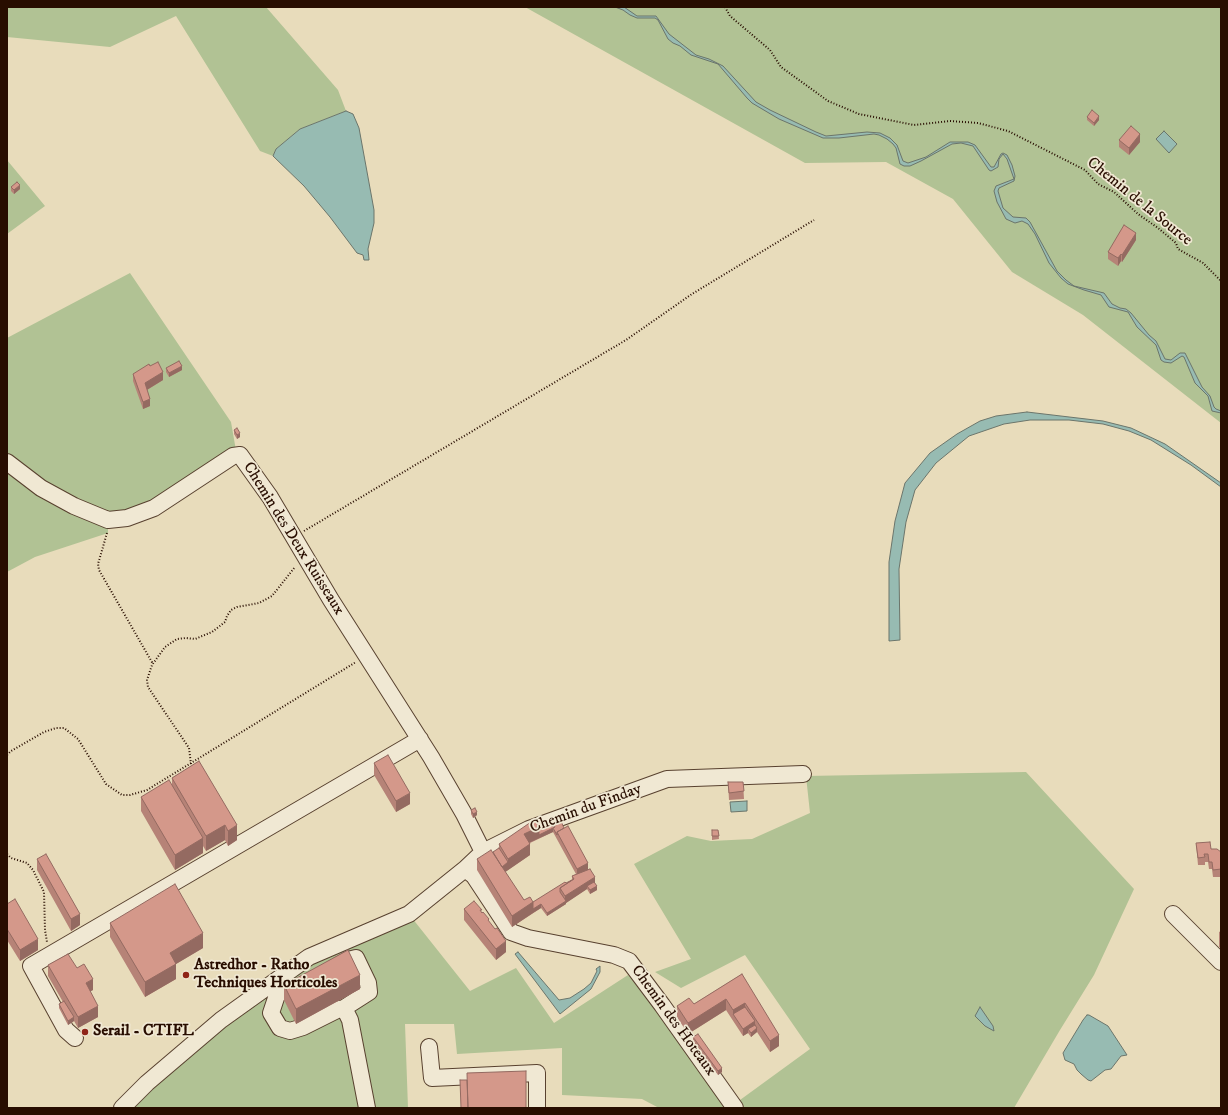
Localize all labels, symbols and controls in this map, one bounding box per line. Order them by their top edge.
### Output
street label: Chemin de la Source [1082,154,1196,250]
street label: Chemin des Deux Ruisseaux [238,459,348,619]
street label: Chemin du Finday [528,780,644,838]
place label: Astredhor - Ratho Techniques Horticoles [194,956,337,994]
street label: Chemin des Hoteaux [626,962,720,1080]
marker: Astredhor - Ratho Techniques Horticoles [181,970,191,980]
place label: Serail - CTIFL [93,1022,194,1042]
marker: Serail - CTIFL [80,1027,90,1037]

